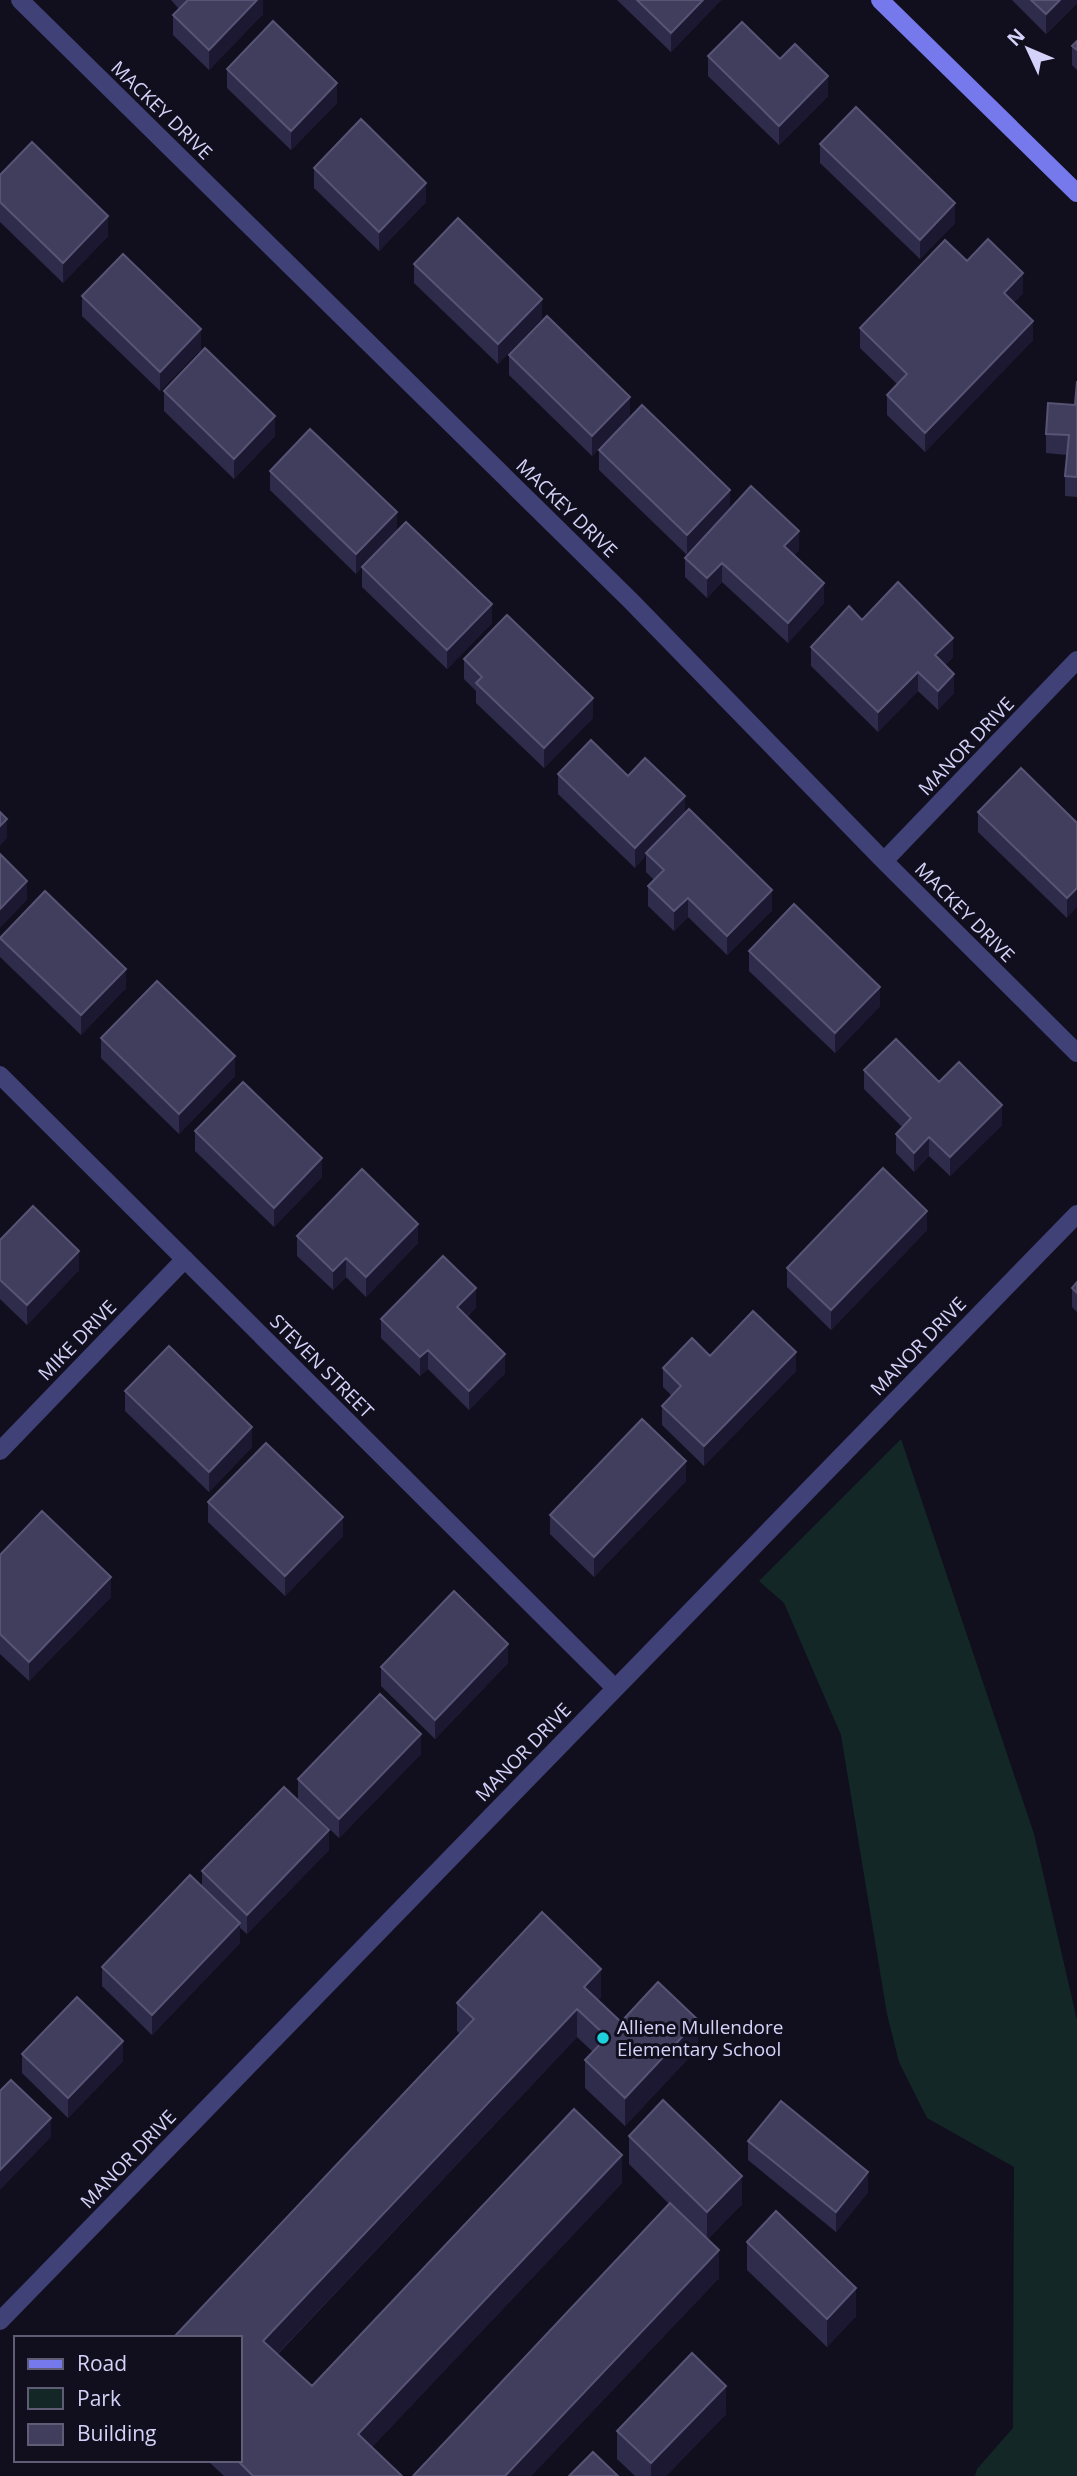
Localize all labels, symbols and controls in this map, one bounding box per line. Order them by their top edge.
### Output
north arrow [993,14,1063,84]
text: N [1001,23,1030,52]
street label: MACKEY DRIVE [106,55,218,165]
street label: MACKEY DRIVE [511,453,623,563]
street label: MANOR DRIVE [912,691,1020,801]
street label: MACKEY DRIVE [909,856,1021,968]
street label: MANOR DRIVE [864,1291,972,1401]
street label: MIKE DRIVE [32,1294,122,1386]
street label: STEVEN STREET [264,1308,380,1424]
street label: MANOR DRIVE [469,1697,577,1807]
place label: Alliene Mullendore Elementary School [617,2014,783,2062]
marker: Alliene Mullendore Elementary School [595,2030,611,2046]
street label: MANOR DRIVE [74,2104,182,2214]
legend [14,2336,242,2462]
text: Road [77,2349,127,2377]
text: Park [77,2384,121,2412]
text: Building [77,2419,156,2447]

